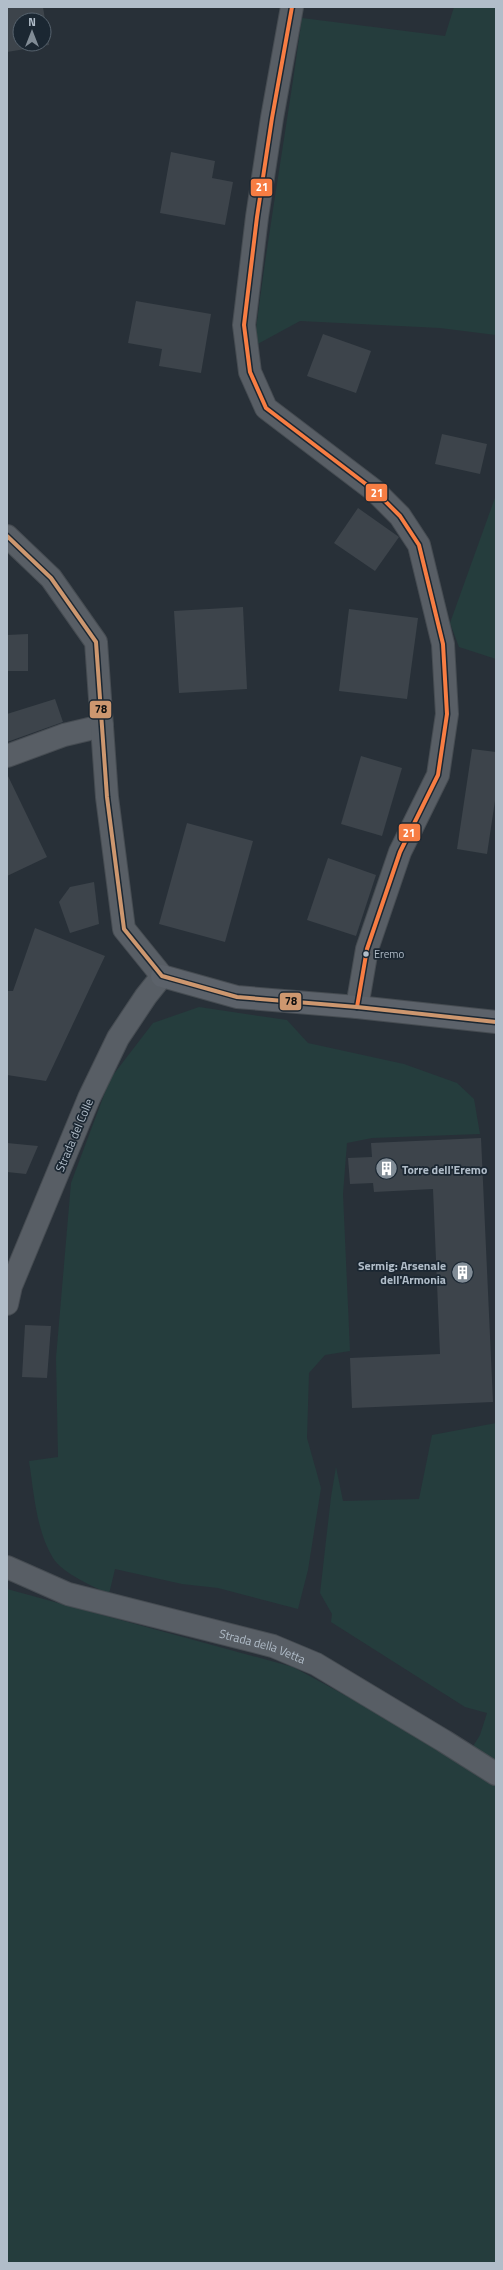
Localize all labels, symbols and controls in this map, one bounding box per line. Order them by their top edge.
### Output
north arrow [12,12,52,52]
text: N [28,14,36,30]
line badge: 21 [250,178,273,197]
text: 21 [256,179,268,195]
line badge: 21 [365,483,388,502]
text: 21 [371,485,383,501]
line badge: 78 [89,700,112,719]
text: 78 [95,701,107,717]
line badge: 21 [398,823,421,842]
text: 21 [403,825,415,841]
place label: Eremo [374,946,405,962]
marker: Eremo [361,949,371,959]
line badge: 78 [279,992,302,1011]
text: 78 [285,993,297,1009]
street label: Strada del Colle [50,1095,98,1175]
building icon: Torre dell'Eremo [373,1156,399,1182]
place label: Torre dell'Eremo [402,1160,487,1179]
place label: Sermig: Arsenale dell'Armonia [358,1256,446,1289]
building icon: Sermig: Arsenale dell'Armonia [449,1259,475,1285]
street label: Strada della Vetta [217,1623,309,1668]

